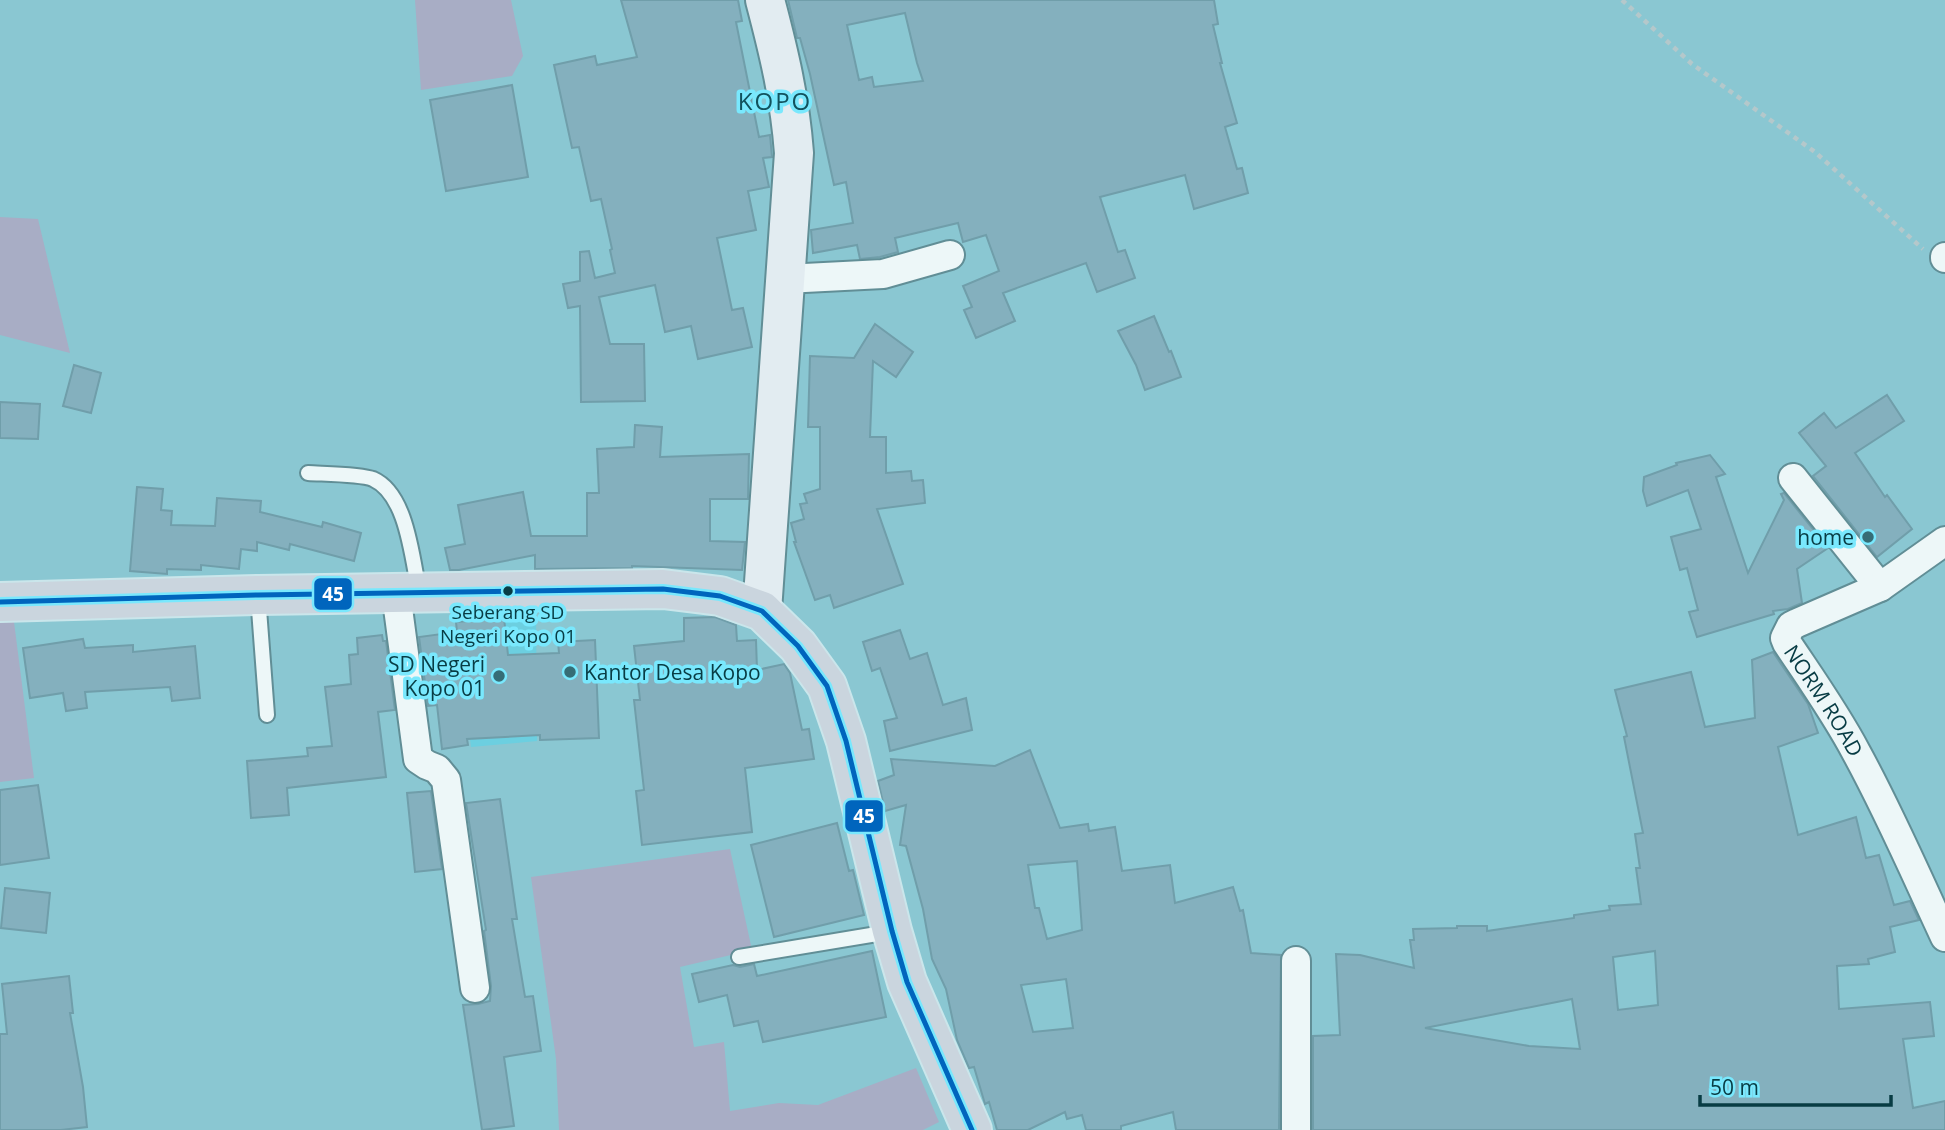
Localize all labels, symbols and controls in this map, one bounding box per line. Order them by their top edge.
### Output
district label: KOPO [738,84,812,117]
place label: home [1797,523,1854,551]
marker: home [1860,529,1876,545]
line badge: 45 [313,577,353,611]
text: 45 [322,581,344,607]
marker: Seberang SD Negeri Kopo 01 [501,584,515,598]
place label: Seberang SD Negeri Kopo 01 [440,599,576,649]
street label: NORM ROAD [1778,639,1870,761]
place label: SD Negeri Kopo 01 [388,650,485,702]
place label: Kantor Desa Kopo [584,658,761,686]
marker: Kantor Desa Kopo [562,664,578,680]
marker: SD Negeri Kopo 01 [491,668,507,684]
line badge: 45 [844,799,884,833]
text: 45 [853,803,875,829]
scale bar [1700,1064,1891,1108]
text: 50 m [1710,1073,1759,1101]

